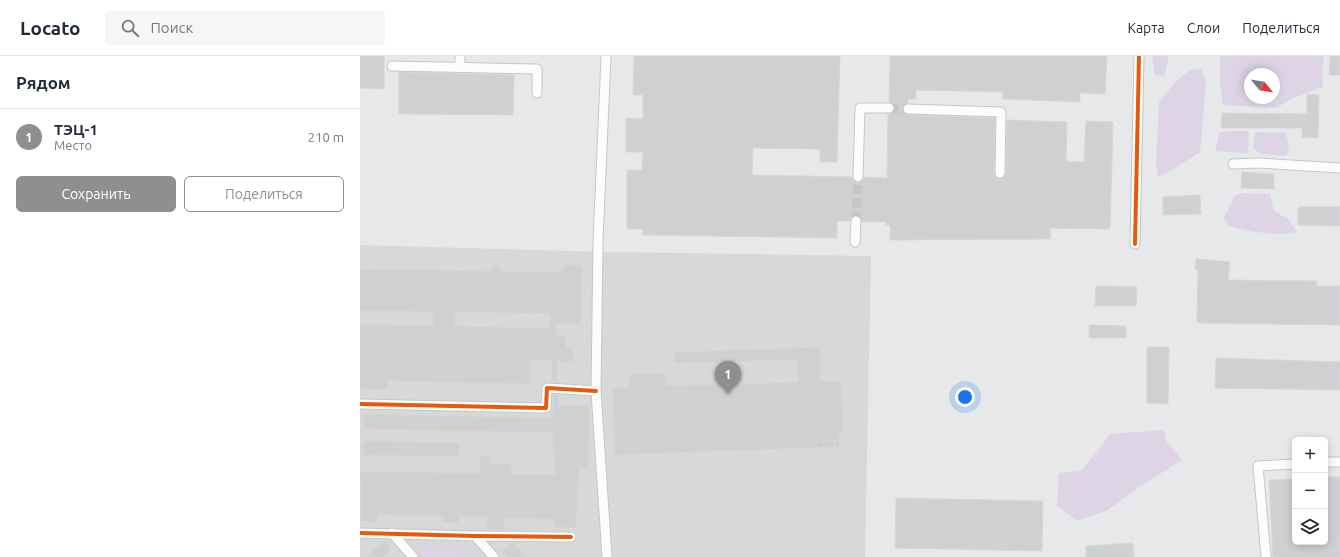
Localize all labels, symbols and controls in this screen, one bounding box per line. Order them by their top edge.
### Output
search box [105,10,385,46]
text: Locato [20,17,81,39]
icon: search [119,17,141,39]
text: Поиск [151,19,193,36]
text: Карта [1127,20,1165,36]
text: Слои [1187,20,1220,36]
text: Поделиться [1242,20,1320,36]
north arrow [1244,68,1280,104]
text: Рядом [16,73,71,92]
text: ТЭЦ-1 [54,121,98,138]
text: 1 [25,130,33,144]
text: 210 m [308,130,344,144]
text: Место [54,138,92,152]
button: Сохранить [16,176,176,212]
button: Поделиться [184,176,344,212]
pin: 1 [715,361,741,394]
your location [955,387,975,407]
map controls [1292,437,1328,545]
button: + [1292,437,1328,473]
button: − [1292,473,1328,509]
button: layers [1292,509,1328,545]

